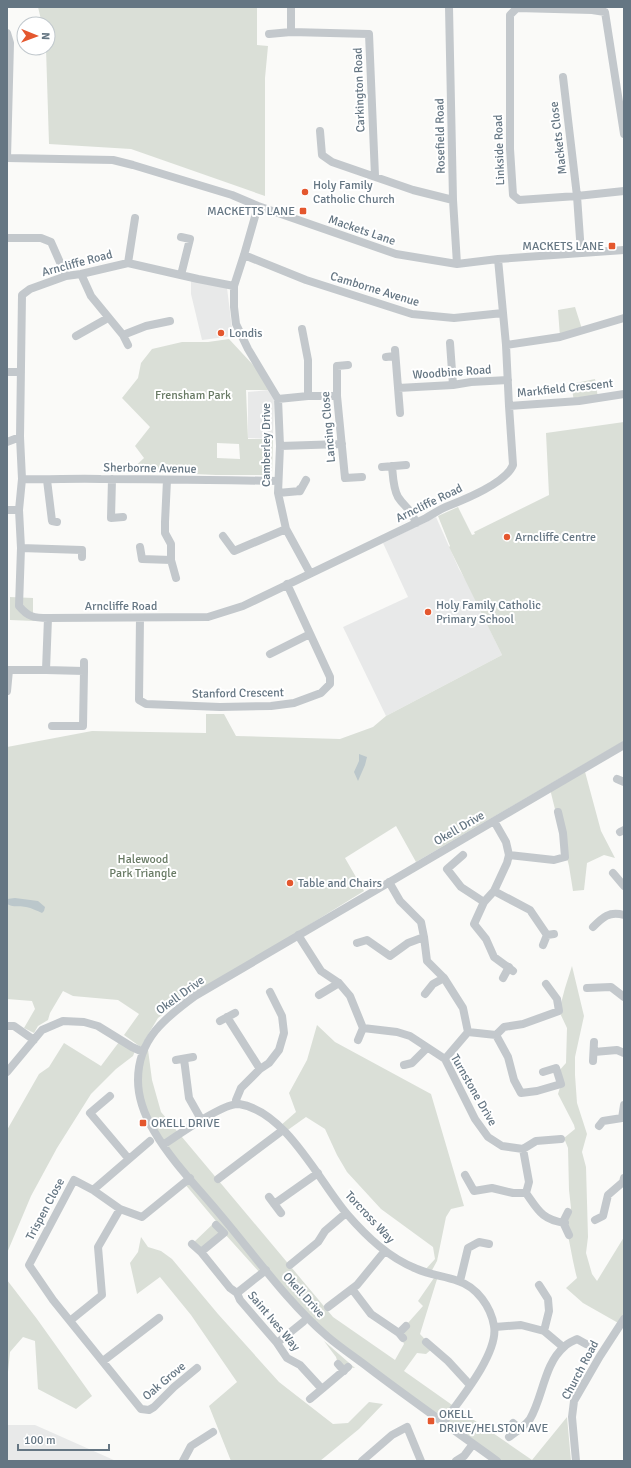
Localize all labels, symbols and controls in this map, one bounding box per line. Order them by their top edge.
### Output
north arrow [16,16,56,56]
text: N [39,32,52,40]
street label: Carkington Road [351,47,368,133]
street label: Rosefield Road [432,98,449,174]
street label: Mackets Close [547,101,570,175]
street label: Linkside Road [491,114,508,186]
place label: Holy Family Catholic Church [313,178,395,207]
marker: Holy Family Catholic Church [300,187,310,197]
place label: MACKETTS LANE [207,204,295,219]
marker: MACKETTS LANE [298,206,308,216]
street label: Mackets Lane [326,212,397,249]
place label: MACKETS LANE [522,239,604,254]
marker: MACKETS LANE [607,241,617,251]
street label: Arncliffe Road [40,247,114,280]
street label: Camborne Avenue [328,269,421,310]
place label: Londis [229,326,263,341]
marker: Londis [216,328,226,338]
street label: Woodbine Road [412,362,492,383]
street label: Markfield Crescent [516,376,614,401]
park label: Frensham Park [155,388,231,403]
street label: Lancing Close [318,391,339,463]
street label: Camberley Drive [259,403,274,487]
street label: Sherborne Avenue [103,460,197,477]
street label: Arncliffe Road [393,481,465,526]
place label: Arncliffe Centre [515,530,596,545]
marker: Arncliffe Centre [502,532,512,542]
place label: Holy Family Catholic Primary School [436,598,541,627]
street label: Arncliffe Road [85,599,157,614]
marker: Holy Family Catholic Primary School [423,607,433,617]
street label: Stanford Crescent [192,685,284,702]
street label: Okell Drive [431,808,487,849]
park label: Halewood Park Triangle [109,852,177,881]
place label: Table and Chairs [298,876,382,891]
marker: Table and Chairs [285,878,295,888]
street label: Okell Drive [153,973,207,1018]
street label: Turnstone Drive [447,1052,500,1129]
place label: OKELL DRIVE [151,1116,220,1131]
marker: OKELL DRIVE [138,1118,148,1128]
street label: Trispen Close [23,1176,68,1243]
street label: Torcross Way [342,1188,398,1247]
street label: Okell Drive [279,1269,328,1321]
street label: Saint Ives Way [244,1288,303,1355]
street label: Church Road [559,1338,602,1402]
street label: Oak Grove [140,1359,189,1404]
place label: OKELL DRIVE/HELSTON AVE [439,1407,549,1436]
marker: OKELL DRIVE/HELSTON AVE [426,1416,436,1426]
scale bar [18,1426,109,1452]
text: 100 m [24,1433,56,1448]

